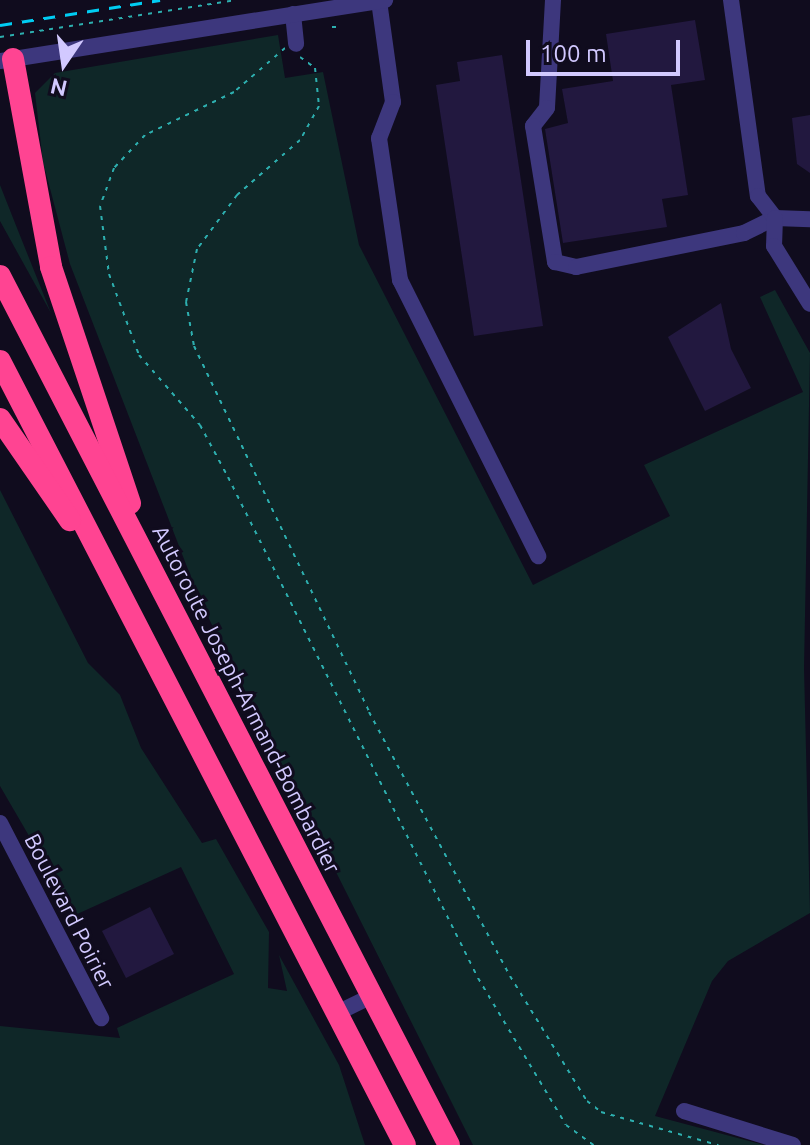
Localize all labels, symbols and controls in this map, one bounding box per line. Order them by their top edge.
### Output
north arrow [24,24,104,104]
scale bar [530,24,684,74]
text: 100 m [540,40,607,67]
text: N [48,74,69,102]
street label: Autoroute Joseph-Armand-Bombardier [147,521,347,877]
street label: Boulevard Poirier [19,829,121,993]

